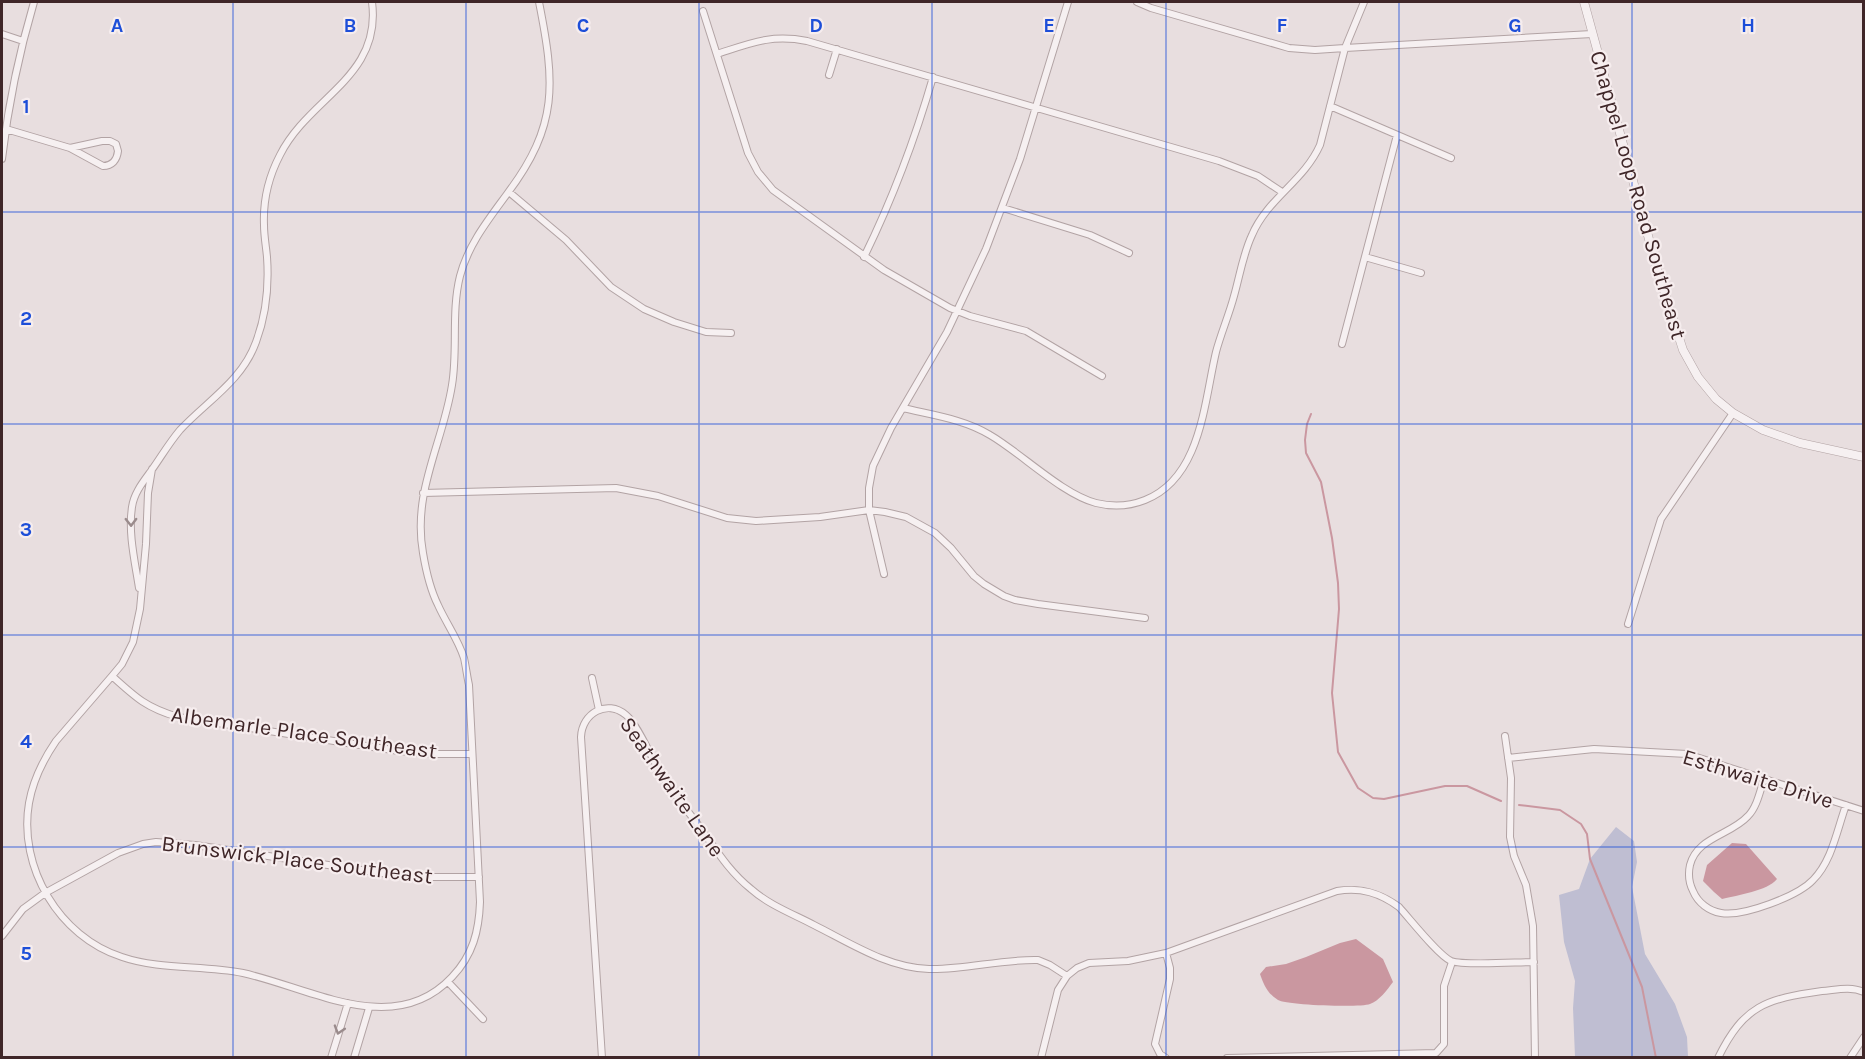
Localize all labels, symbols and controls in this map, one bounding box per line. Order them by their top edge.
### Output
text: A [111,14,124,37]
text: B [344,14,356,37]
text: C [577,14,589,37]
text: D [809,14,823,37]
text: E [1043,14,1055,37]
text: F [1277,14,1288,37]
text: G [1508,14,1522,37]
text: H [1741,14,1755,37]
street label: Chappel Loop Road Southeast [1584,48,1692,342]
text: 1 [22,95,30,118]
text: 2 [20,307,32,330]
text: 3 [20,518,32,541]
one-way arrow [125,518,138,527]
street label: Albemarle Place Southeast [169,701,439,765]
street label: Seathwaite Lane [614,712,730,862]
text: 4 [20,730,32,753]
street label: Esthwaite Drive [1679,744,1837,814]
street label: Brunswick Place Southeast [160,830,434,890]
text: 5 [20,942,32,965]
one-way arrow [334,1024,346,1035]

